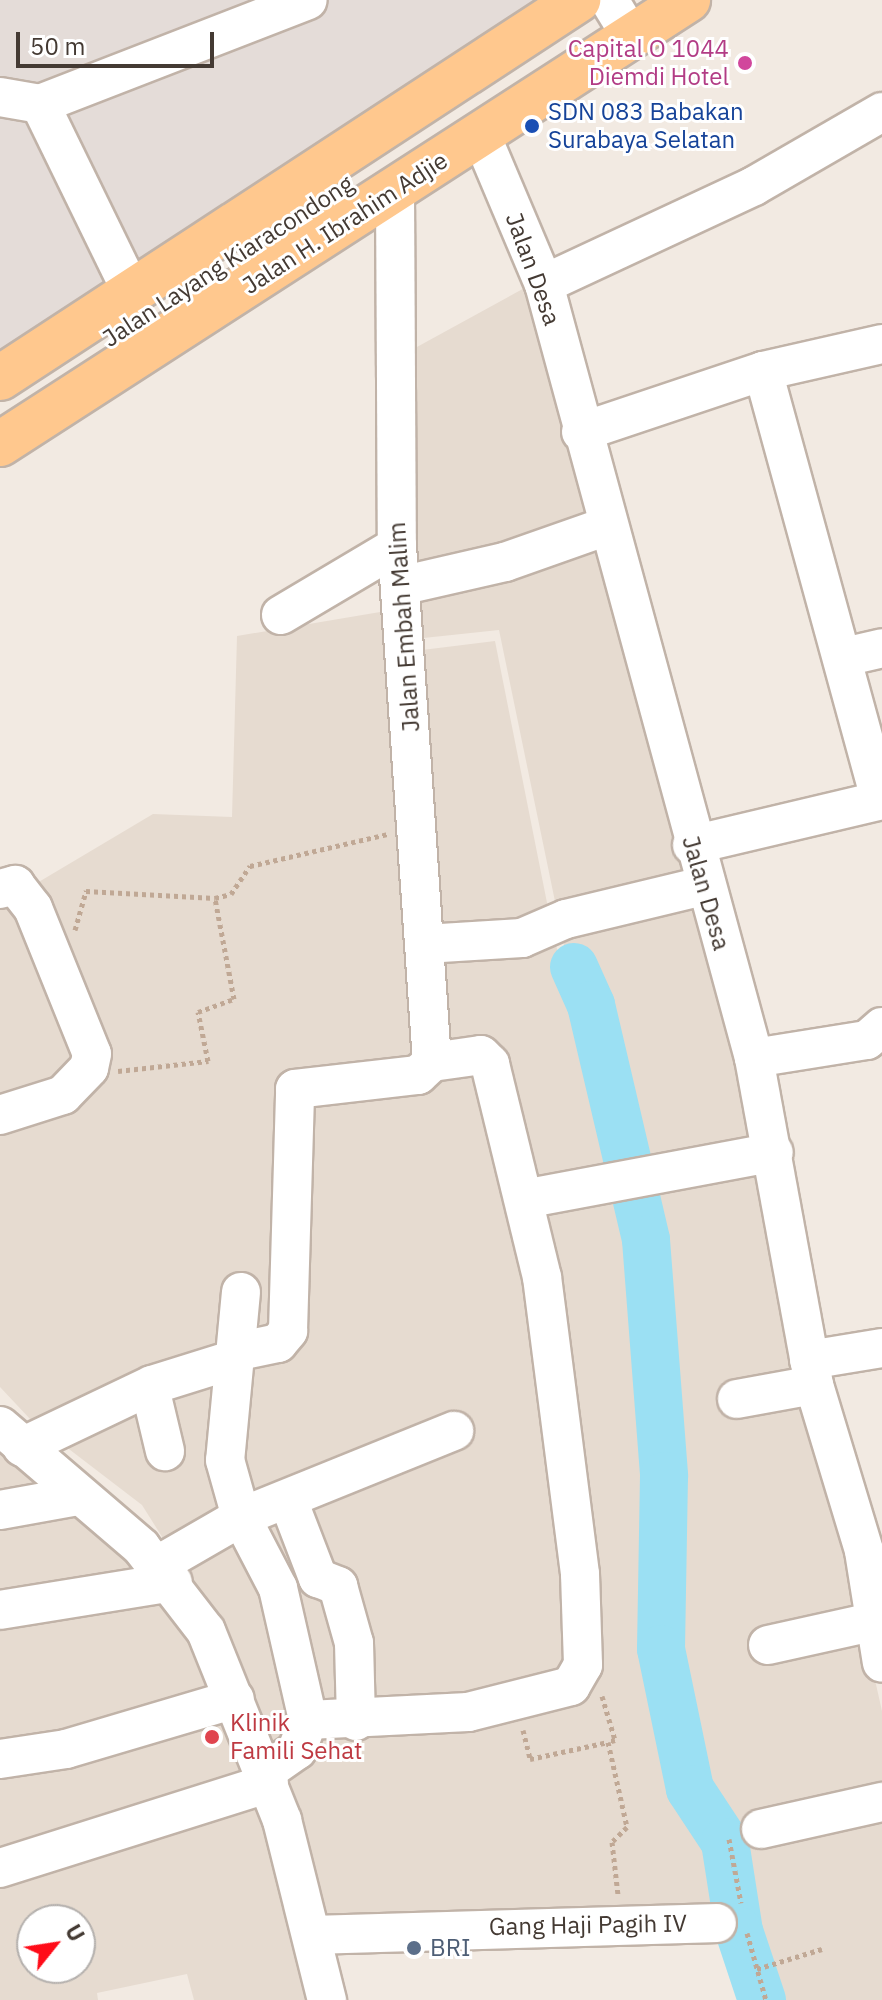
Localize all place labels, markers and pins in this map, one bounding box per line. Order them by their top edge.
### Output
place label: Capital O 1044 Diemdi Hotel [568,35,729,91]
marker: Capital O 1044 Diemdi Hotel [736,54,754,72]
place label: SDN 083 Babakan Surabaya Selatan [548,98,744,154]
marker: SDN 083 Babakan Surabaya Selatan [523,117,541,135]
place label: Klinik Famili Sehat [230,1709,362,1765]
marker: Klinik Famili Sehat [201,1726,223,1748]
place label: BRI [430,1934,471,1962]
marker: BRI [405,1939,423,1957]

